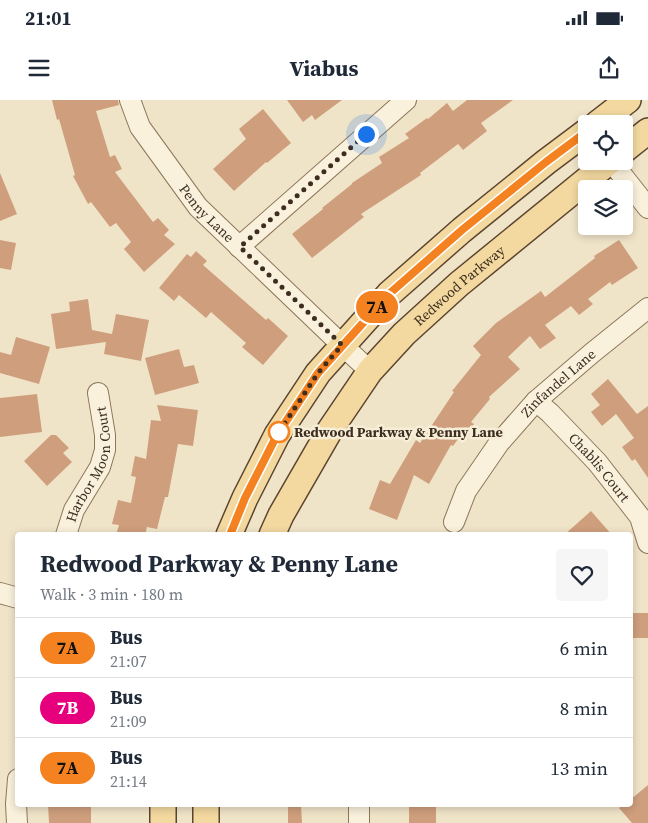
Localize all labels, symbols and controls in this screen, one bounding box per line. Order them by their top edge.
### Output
text: 21:01 [25,5,72,31]
text: Viabus [289,53,359,83]
icon: menu [25,54,53,82]
icon: share [595,54,623,82]
map controls [578,115,633,235]
button: locate [578,115,633,170]
your location [354,122,379,147]
street label: Penny Lane [175,180,239,247]
button: layers [578,180,633,235]
street label: Redwood Parkway [409,240,510,330]
line badge: 7A [354,291,400,323]
text: 7A [366,294,388,319]
street label: Zinfandel Lane [516,344,600,422]
street label: Harbor Moon Court [61,405,115,524]
marker: Redwood Parkway & Penny Lane [268,421,290,443]
place label: Redwood Parkway & Penny Lane [294,422,503,442]
street label: Chablis Court [564,428,635,507]
text: Redwood Parkway & Penny Lane [40,547,398,580]
button: heart [556,549,608,601]
text: Walk · 3 min · 180 m [40,583,183,605]
text: Bus [110,624,142,650]
text: 7A [57,635,78,660]
text: 6 min [560,635,608,661]
text: 21:07 [110,650,147,672]
text: Bus [110,684,142,710]
text: 7B [57,695,78,720]
text: 8 min [560,695,608,721]
text: 21:09 [110,710,147,732]
text: Bus [110,744,142,770]
text: 7A [57,755,78,780]
text: 13 min [550,755,608,781]
text: 21:14 [110,770,147,792]

